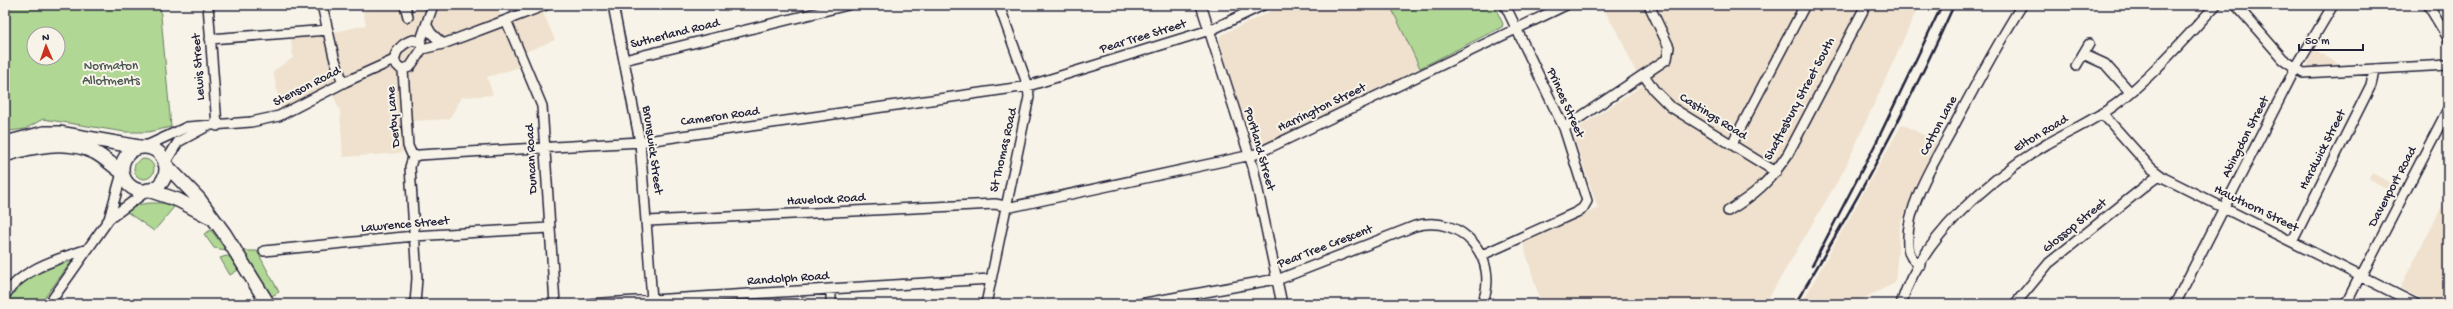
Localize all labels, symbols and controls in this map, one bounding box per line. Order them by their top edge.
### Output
street label: Sutherland Road [629,15,722,52]
street label: Pear Tree Street [1097,16,1190,58]
north arrow [26,26,66,66]
scale bar [2299,26,2363,52]
street label: Lewis Street [189,31,209,101]
text: N [42,32,50,44]
street label: Shaftesbury Street South [1761,35,1839,163]
text: 50 m [2305,35,2330,49]
park label: Normaton Allotments [82,59,141,89]
street label: Stenson Road [271,63,344,110]
street label: Princes Street [1543,65,1588,142]
street label: Harrington Street [1275,79,1370,136]
street label: Derby Lane [384,86,404,149]
street label: Castings Road [1676,90,1751,144]
street label: Abingdon Street [2219,92,2274,180]
street label: Cotton Lane [1917,93,1961,158]
street label: Brunswick Street [638,104,666,197]
street label: Cameron Road [680,104,762,130]
street label: St Thomas Road [987,105,1021,194]
street label: Portland Street [1240,105,1278,194]
street label: Hardwick Street [2296,106,2350,192]
street label: Elton Road [2011,111,2072,156]
street label: Duncan Road [523,122,541,195]
street label: Davenport Road [2365,143,2421,231]
street label: Hawthorn Street [2211,182,2302,237]
street label: Havelock Road [786,190,867,210]
street label: Glossop Street [2040,194,2111,256]
street label: Lawrence Street [360,214,451,236]
street label: Pear Tree Crescent [1274,221,1376,272]
street label: Randolph Road [746,269,831,289]

